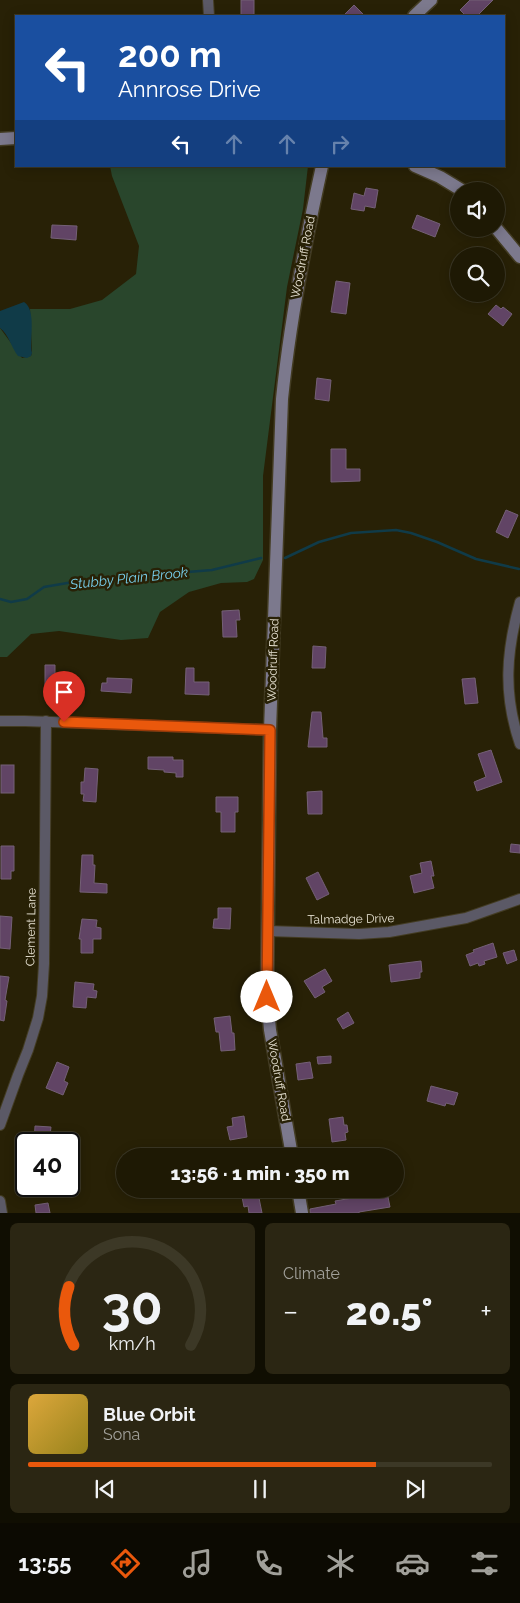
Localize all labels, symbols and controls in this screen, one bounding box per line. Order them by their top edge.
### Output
text: 200 m [118,34,222,75]
icon: left [35,35,100,100]
text: Annrose Drive [118,76,261,102]
icon: left [167,130,195,158]
icon: ahead [220,130,248,158]
icon: ahead [273,130,301,158]
icon: right [326,130,354,158]
map controls [450,182,505,302]
button: sound [450,182,505,237]
street label: Woodruff Road [288,215,318,299]
button: search [450,247,505,302]
water label: Stubby Plain Brook [68,564,189,592]
street label: Woodruff Road [265,618,281,702]
pin [43,671,85,722]
icon: arrive [50,678,78,706]
street label: Clement Lane [23,888,39,966]
street label: Talmadge Drive [307,911,395,927]
position arrow [240,970,292,1022]
street label: Woodruff Road [265,1038,293,1122]
speed limit sign: 40 [15,1132,80,1197]
text: 13:56 · 1 min · 350 m [171,1162,349,1184]
text: Climate [283,1264,340,1283]
text: 30 [102,1275,163,1336]
text: 20.5° [346,1289,433,1334]
text: − [283,1295,298,1328]
text: + [480,1295,492,1328]
text: km/h [109,1333,156,1354]
text: Blue Orbit [103,1403,195,1425]
text: Sona [103,1425,140,1444]
icon: previous [91,1475,119,1503]
icon: pause [246,1475,274,1503]
icon: next [401,1475,429,1503]
icon: directions [108,1546,143,1581]
icon: music [180,1546,215,1581]
icon: phone [251,1546,286,1581]
icon: climate [323,1546,358,1581]
icon: car [395,1546,430,1581]
icon: filters [467,1546,502,1581]
text: 13:55 [18,1550,71,1576]

